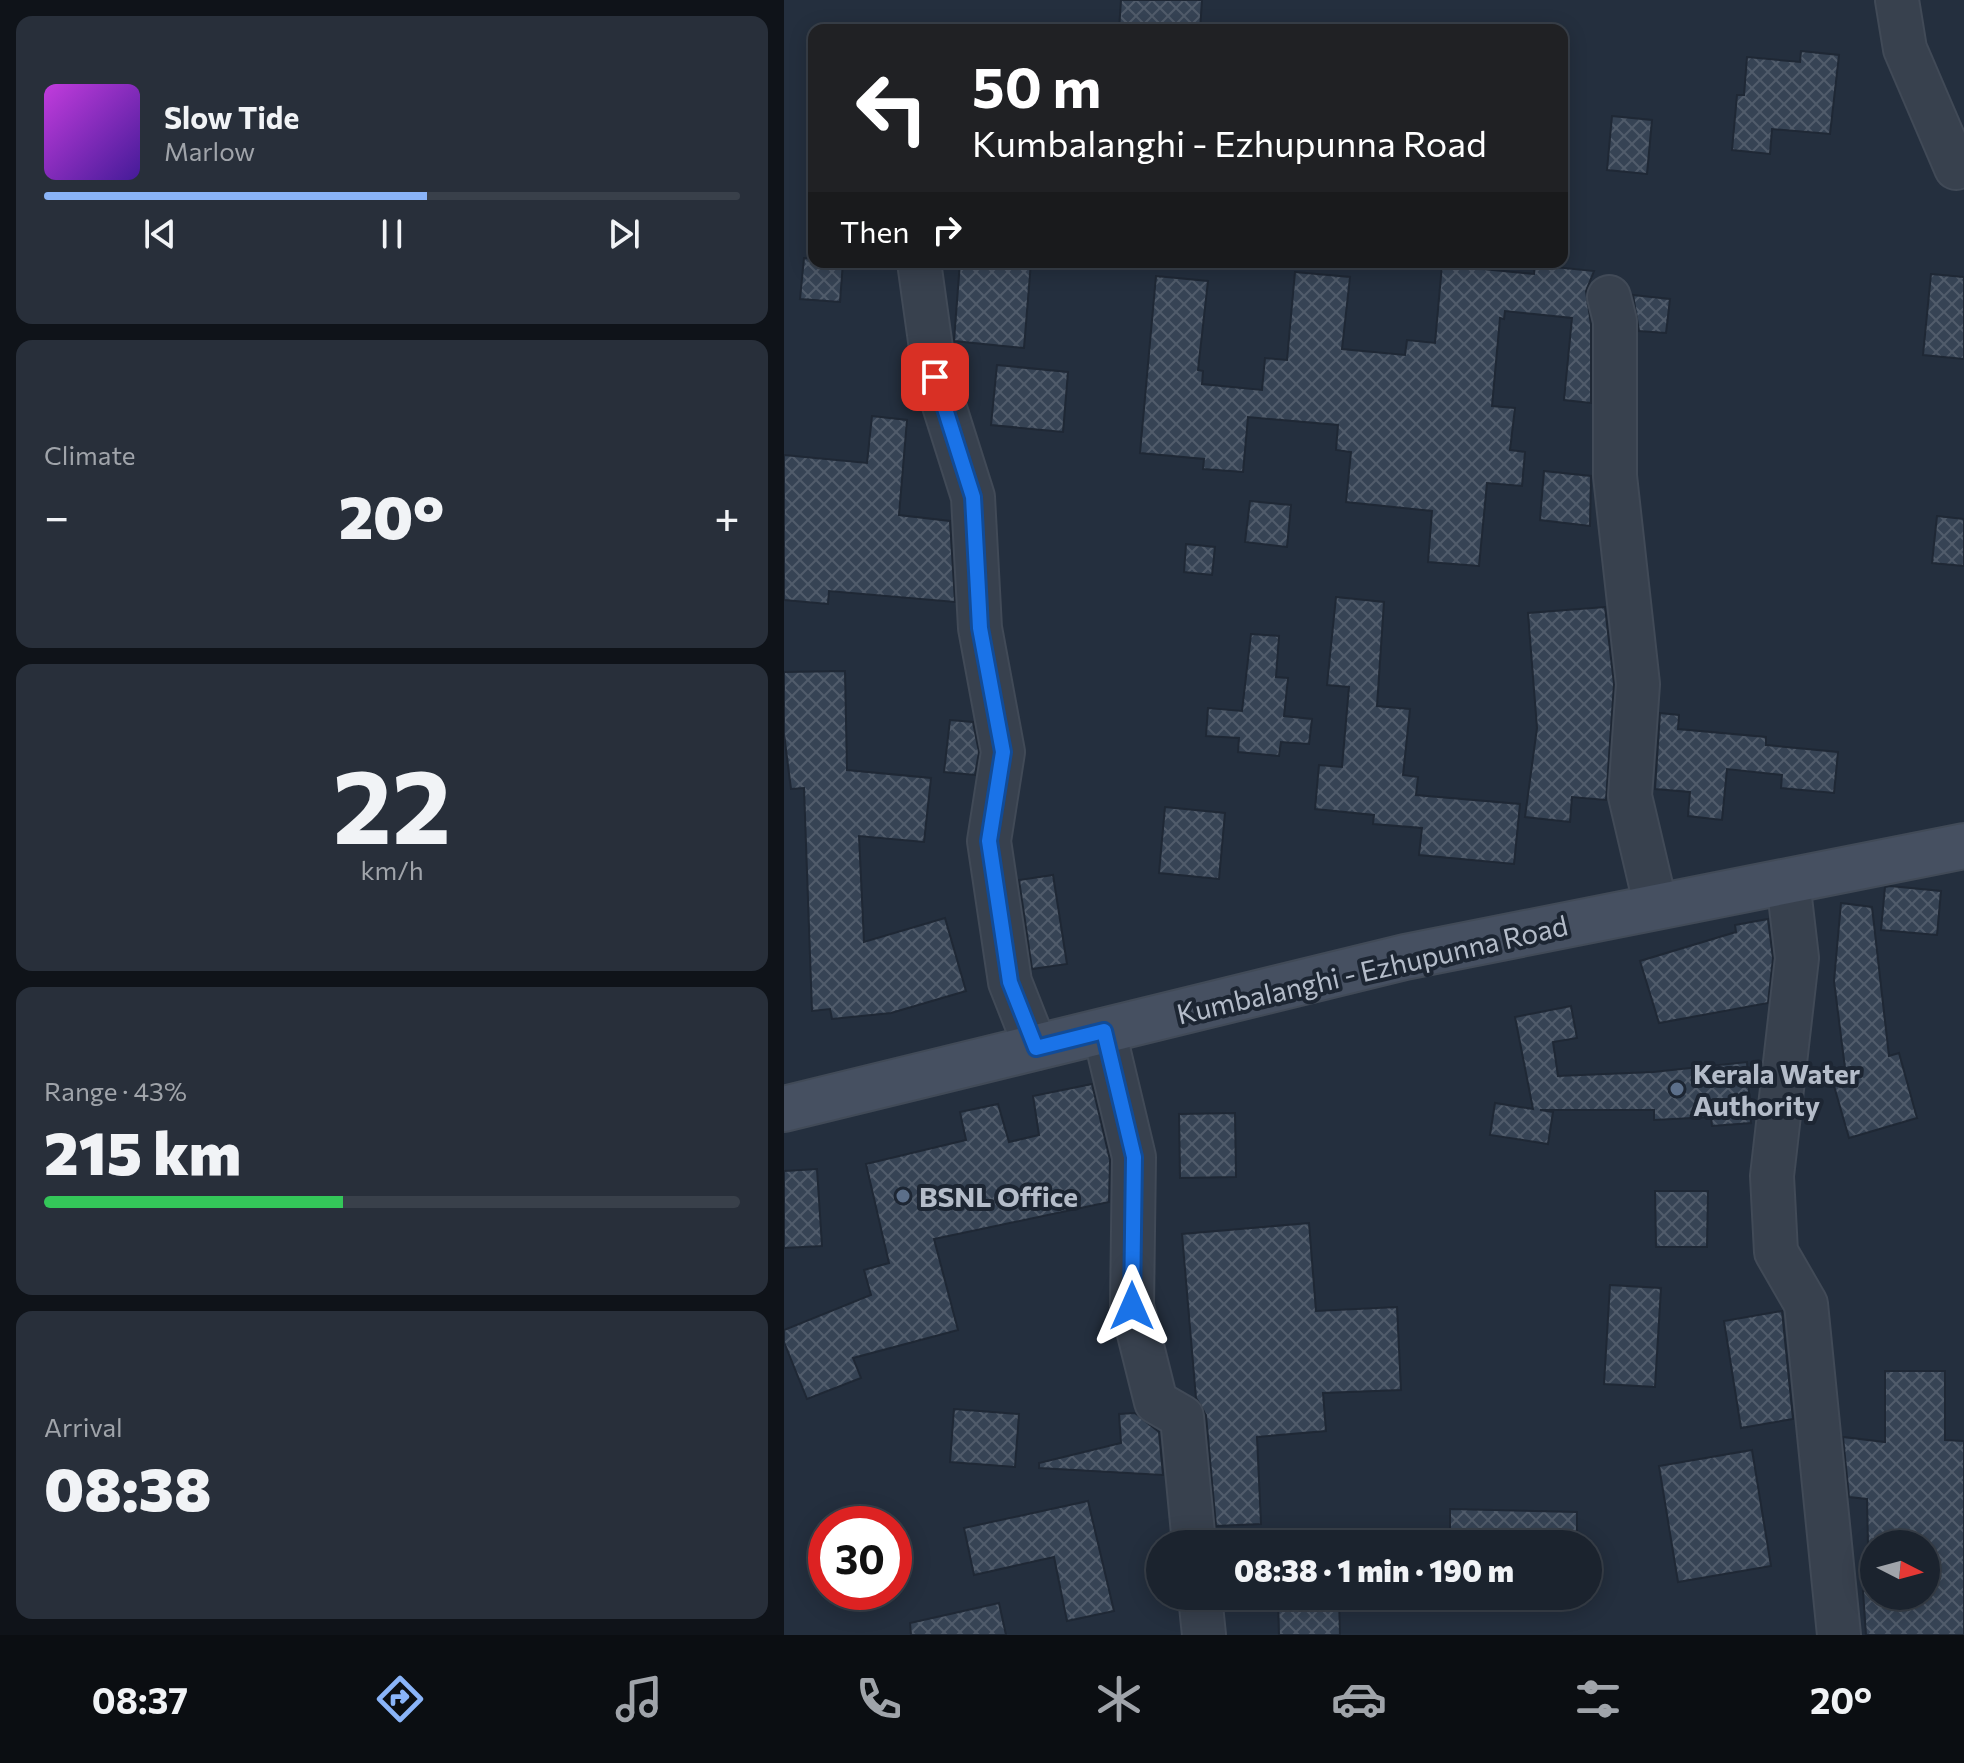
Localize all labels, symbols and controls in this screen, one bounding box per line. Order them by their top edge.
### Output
text: 50 m [972,51,1101,120]
icon: left [840,56,944,160]
text: Slow Tide [164,98,299,135]
text: Kumbalanghi - Ezhupunna Road [972,120,1487,164]
text: Marlow [164,135,255,166]
icon: right [925,208,969,252]
icon: previous [138,212,182,256]
icon: pause [370,212,414,256]
icon: next [602,212,646,256]
text: Then [840,212,909,249]
pin [901,343,969,411]
icon: arrive [913,355,957,399]
text: Climate [44,439,136,470]
text: 20° [339,478,444,551]
text: − [44,488,69,542]
text: + [714,488,740,542]
text: 22 [333,738,451,865]
text: km/h [360,854,424,885]
street label: Kumbalanghi - Ezhupunna Road [1173,907,1571,1031]
place label: Kerala Water Authority [1693,1056,1861,1122]
text: Range · 43% [44,1075,187,1106]
marker: Kerala Water Authority [1668,1080,1686,1098]
text: 215 km [44,1114,241,1187]
place label: BSNL Office [919,1179,1078,1213]
marker: BSNL Office [894,1187,912,1205]
position arrow [1090,1264,1174,1348]
text: Arrival [44,1411,123,1442]
text: 08:38 [44,1450,211,1523]
speed limit sign: 30 [808,1506,912,1610]
north arrow [1860,1530,1940,1610]
map controls [1860,1530,1940,1610]
text: 08:38 · 1 min · 190 m [1234,1551,1514,1588]
icon: directions [372,1671,428,1727]
icon: music [611,1671,667,1727]
icon: phone [851,1671,907,1727]
icon: climate [1091,1671,1147,1727]
icon: car [1331,1671,1387,1727]
icon: filters [1570,1671,1626,1727]
text: 08:37 [92,1677,188,1721]
text: 20° [1810,1677,1872,1721]

